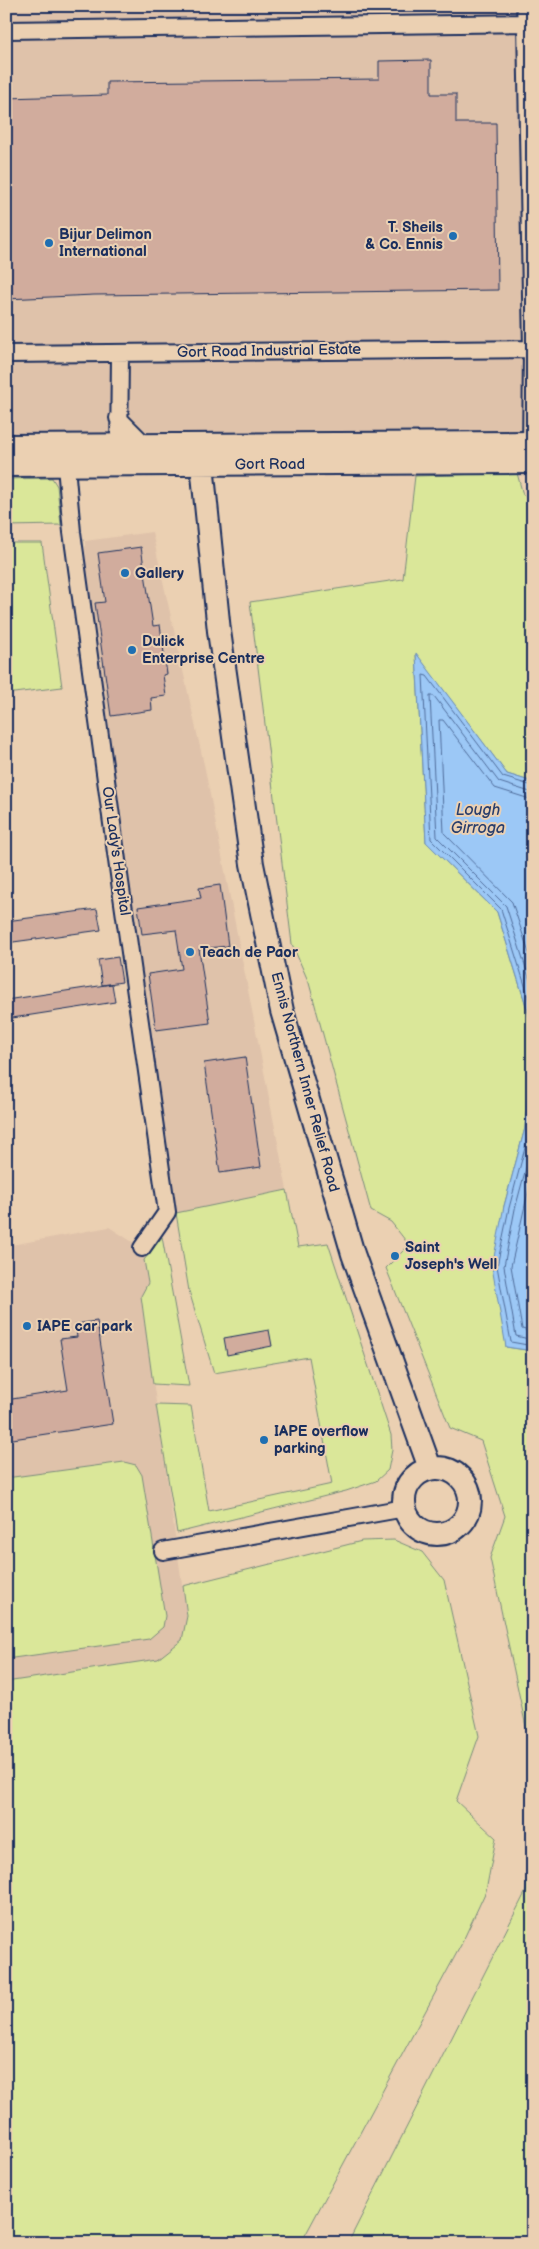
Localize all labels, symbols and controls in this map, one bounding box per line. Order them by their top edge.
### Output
place label: T. Sheils & Co. Ennis [365,218,443,254]
place label: Bijur Delimon International [59,225,152,261]
marker: T. Sheils & Co. Ennis [447,230,459,242]
marker: Bijur Delimon International [43,237,55,249]
street label: Gort Road Industrial Estate [177,340,361,362]
street label: Gort Road [235,455,305,474]
place label: Gallery [135,564,184,583]
marker: Gallery [119,567,131,579]
place label: Dulick Enterprise Centre [142,632,265,668]
marker: Dulick Enterprise Centre [126,644,138,656]
street label: Our Lady's Hospital [98,785,134,917]
water label: Lough Girroga [451,801,505,838]
place label: Teach de Paor [200,943,299,962]
marker: Teach de Paor [184,946,196,958]
street label: Ennis Northern Inner Relief Road [266,970,344,1194]
place label: Saint Joseph's Well [405,1238,497,1274]
marker: Saint Joseph's Well [389,1250,401,1262]
place label: IAPE car park [37,1317,133,1336]
marker: IAPE car park [21,1320,33,1332]
place label: IAPE overflow parking [274,1422,369,1458]
marker: IAPE overflow parking [258,1434,270,1446]

